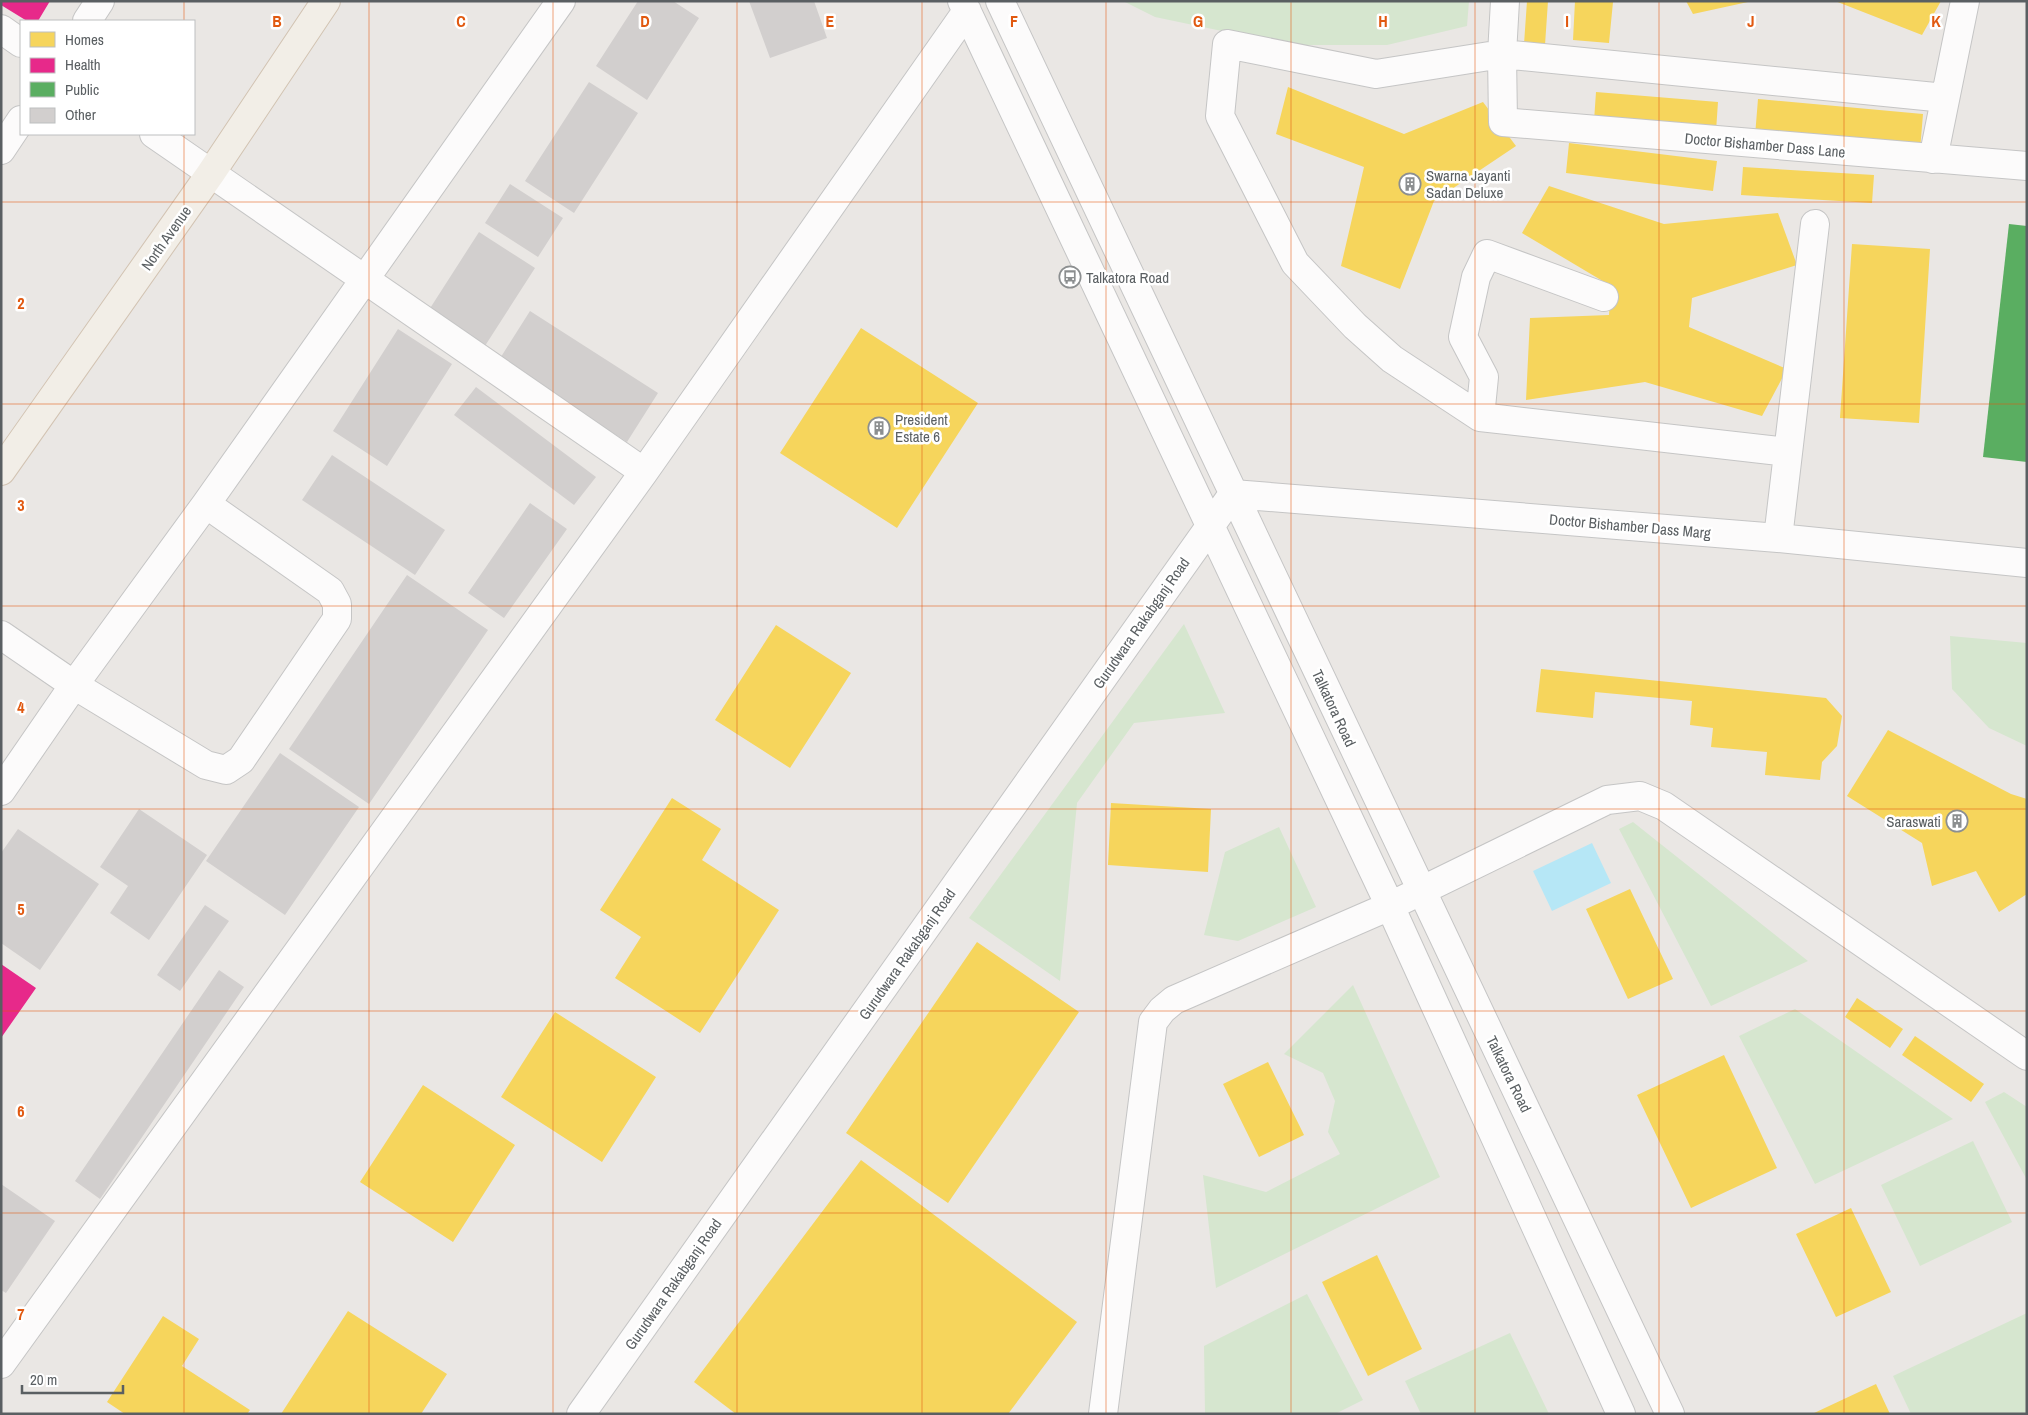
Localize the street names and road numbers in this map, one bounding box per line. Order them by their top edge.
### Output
street label: Doctor Bishamber Dass Lane [1684,128,1846,163]
street label: North Avenue [136,201,196,274]
street label: Doctor Bishamber Dass Marg [1548,508,1712,544]
street label: Gurudwara Rakabganj Road [1088,553,1194,693]
street label: Talkatora Road [1307,666,1361,750]
street label: Gurudwara Rakabganj Road [854,884,960,1024]
street label: Talkatora Road [1481,1032,1537,1116]
street label: Gurudwara Rakabganj Road [620,1214,726,1354]

